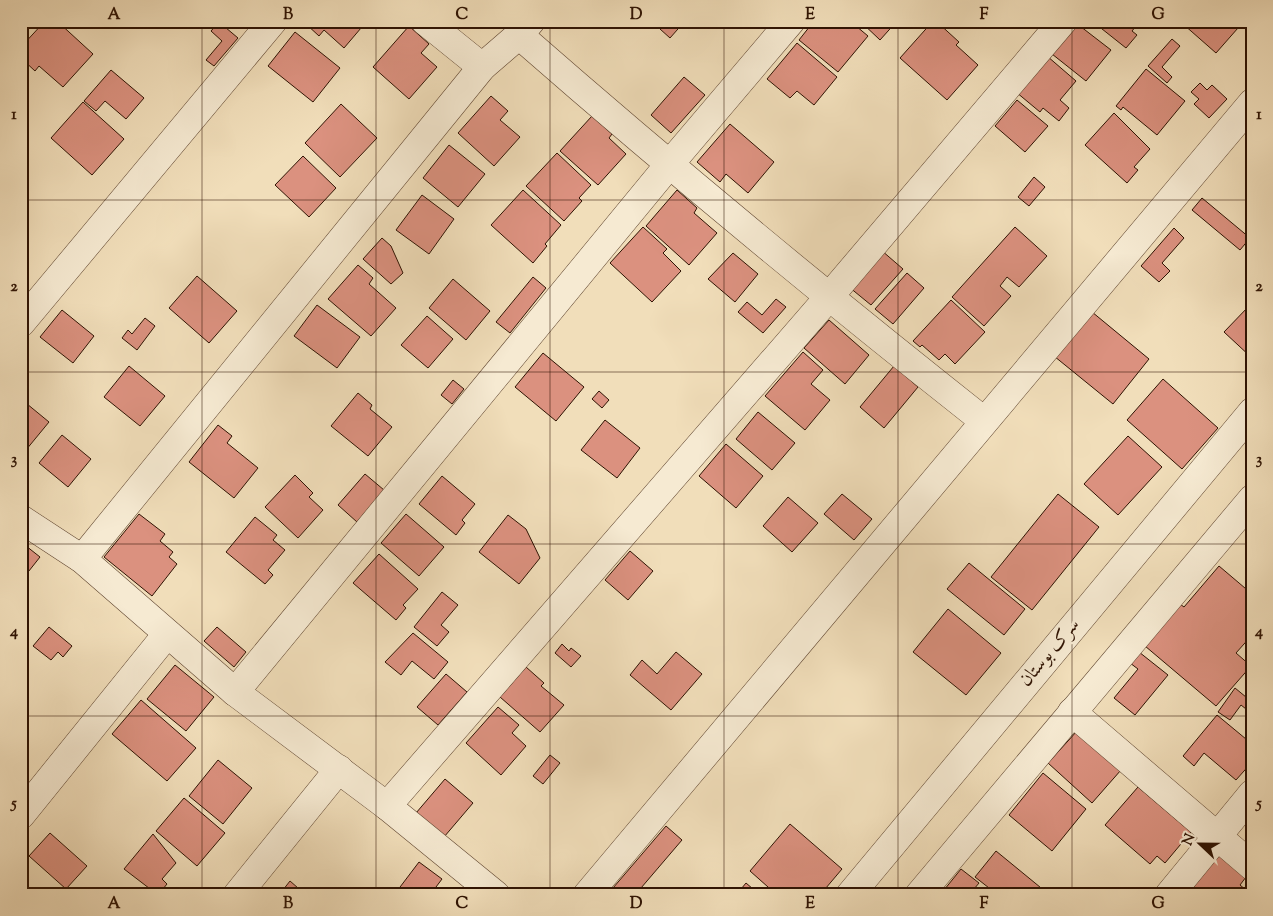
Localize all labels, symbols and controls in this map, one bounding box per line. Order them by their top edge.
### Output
text: A [108,4,121,27]
text: B [283,4,293,27]
text: C [456,4,469,27]
text: D [630,4,643,27]
text: E [805,4,815,27]
text: F [980,4,989,27]
text: G [1151,4,1165,27]
text: 1 [11,104,17,127]
text: 1 [1256,104,1262,127]
text: 2 [10,276,18,299]
text: 2 [1255,276,1263,299]
text: 3 [11,449,18,472]
text: 3 [1256,449,1263,472]
street label: سرک بوستان [1013,613,1087,693]
text: 4 [9,621,18,644]
text: 4 [1254,621,1263,644]
text: 5 [9,793,17,816]
text: 5 [1254,793,1262,816]
north arrow [1176,818,1226,868]
text: N [1178,831,1201,849]
text: A [108,893,121,916]
text: B [283,893,293,916]
text: C [456,893,469,916]
text: D [630,893,643,916]
text: E [805,893,815,916]
text: F [980,893,989,916]
text: G [1151,893,1165,916]

